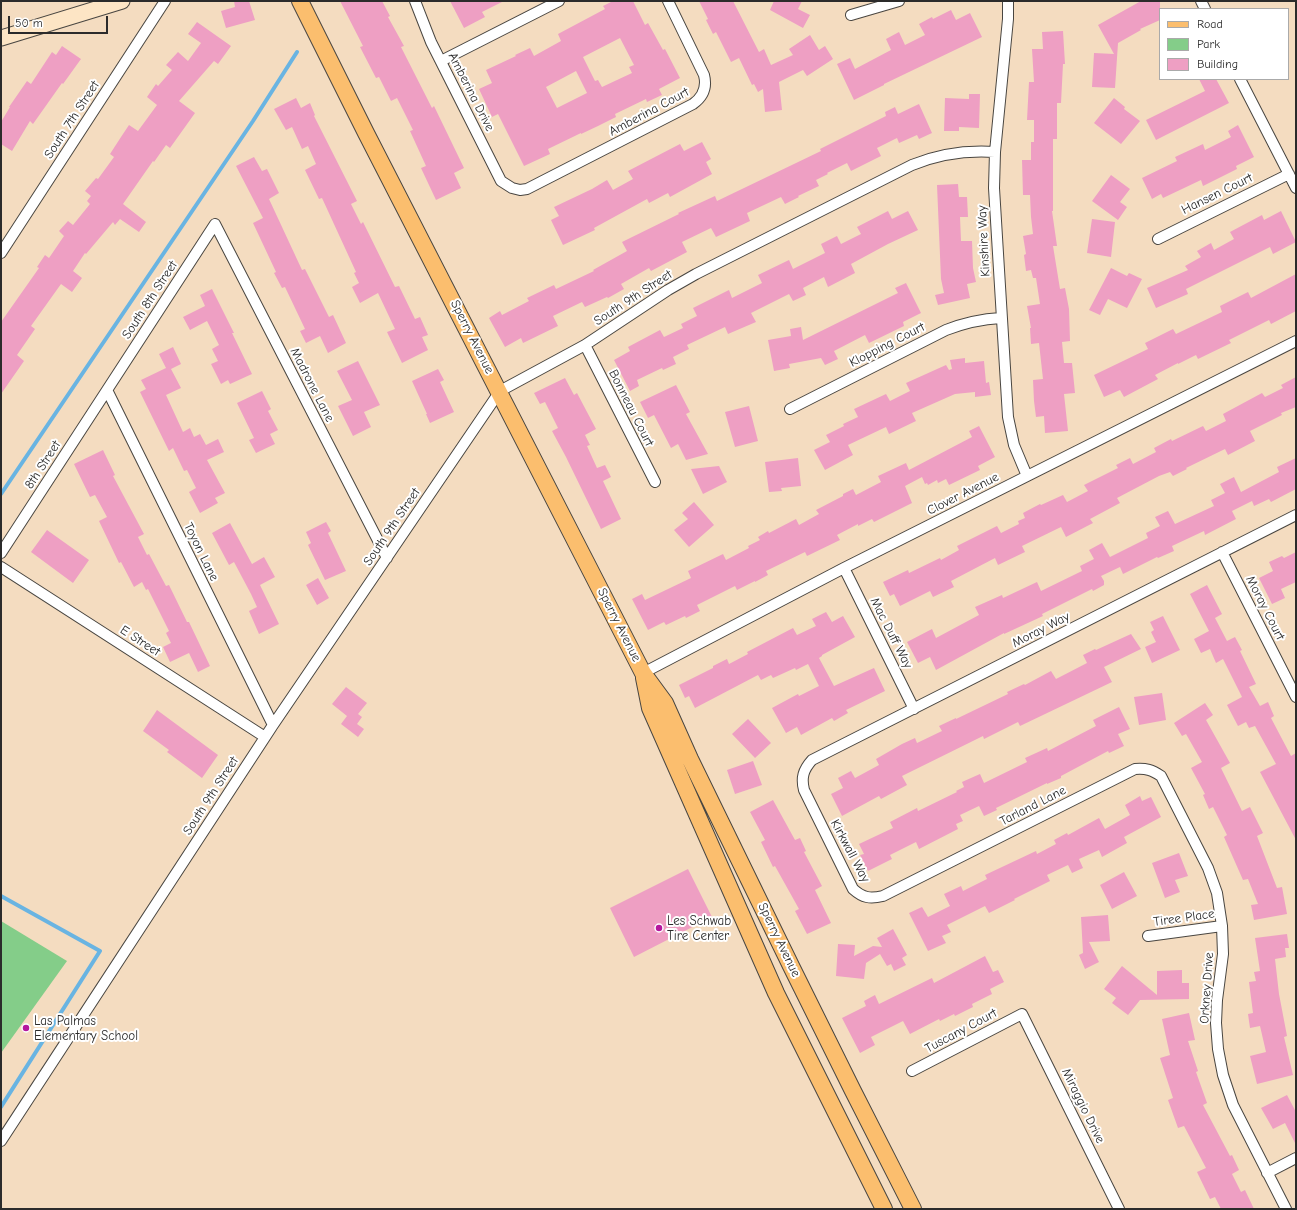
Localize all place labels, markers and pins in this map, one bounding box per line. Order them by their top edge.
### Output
place label: Les Schwab Tire Center [667,913,731,944]
marker: Les Schwab Tire Center [654,923,664,933]
place label: Las Palmas Elementary School [34,1013,138,1044]
marker: Las Palmas Elementary School [21,1023,31,1033]

